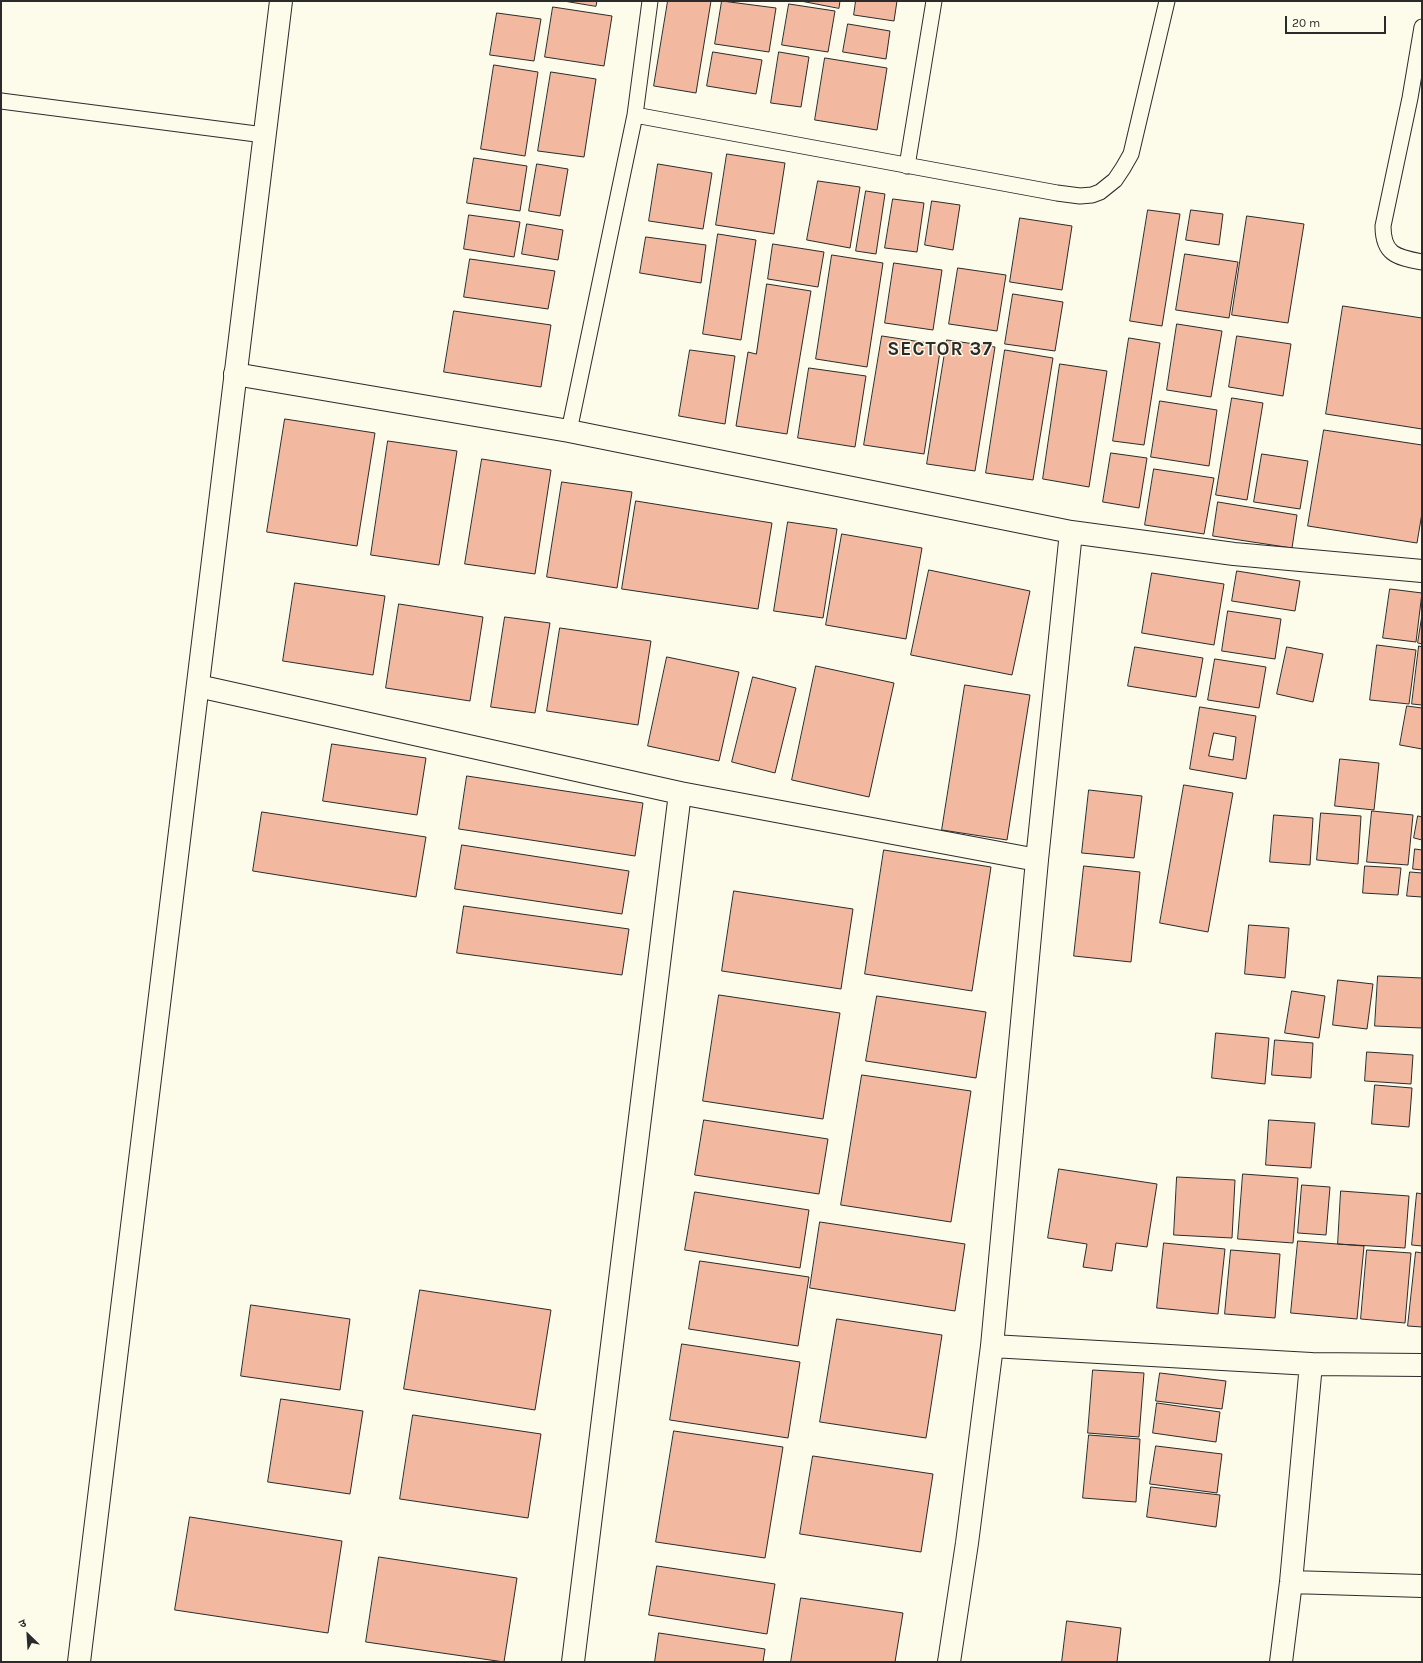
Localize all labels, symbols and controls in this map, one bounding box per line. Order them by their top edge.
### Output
scale bar [1287,8,1388,34]
text: 20 m [1292,16,1320,30]
district label: SECTOR 37 [887,339,993,361]
north arrow [8,1615,48,1655]
text: उ [17,1616,28,1631]

